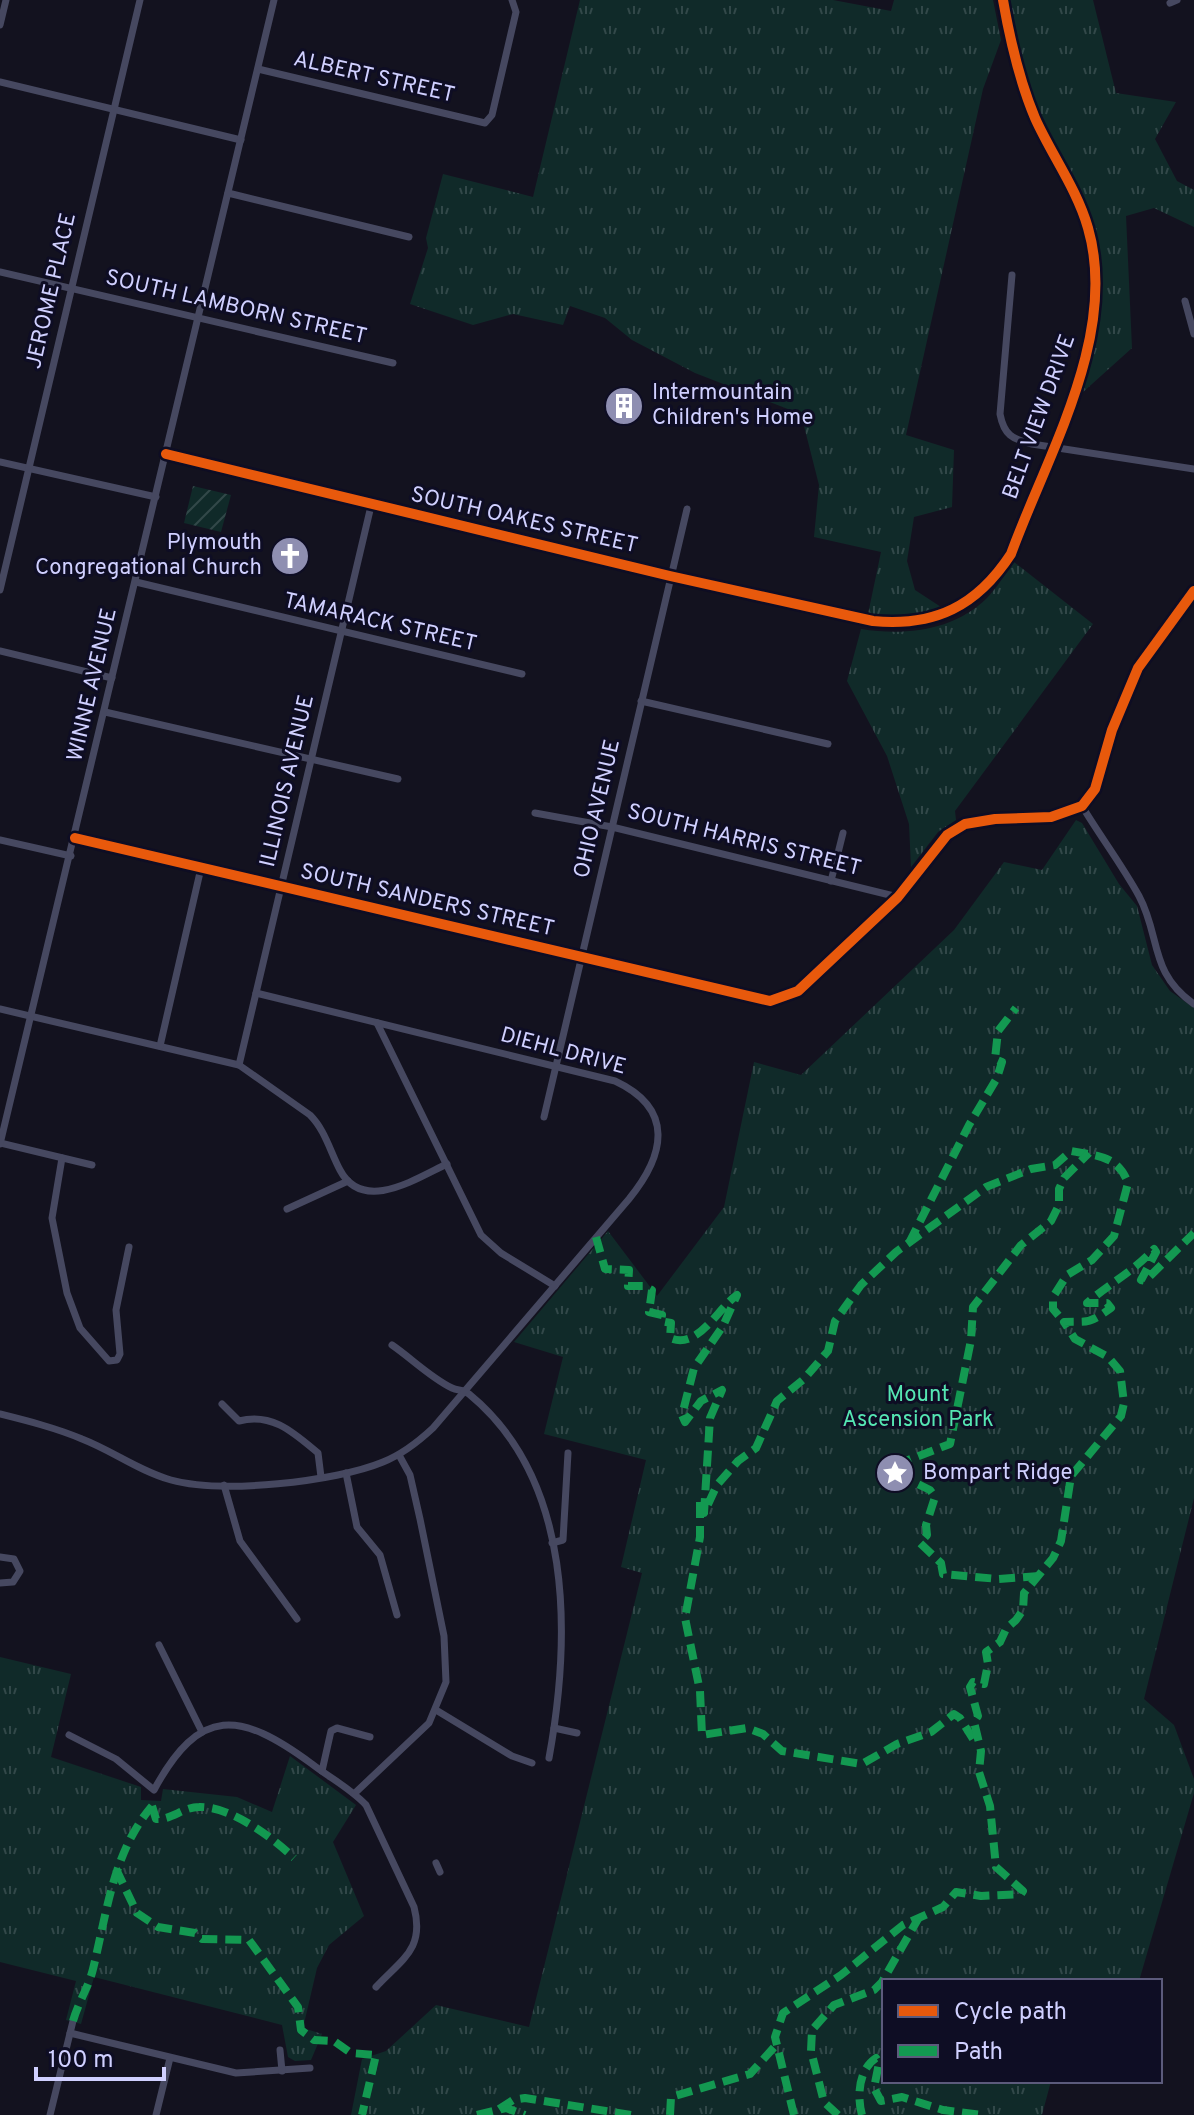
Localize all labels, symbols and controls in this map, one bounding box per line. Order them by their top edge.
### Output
street label: ALBERT STREET [291,46,457,110]
street label: JEROME PLACE [21,210,83,372]
street label: SOUTH LAMBORN STREET [103,265,369,351]
street label: BELT VIEW DRIVE [998,331,1082,503]
place label: Intermountain Children's Home [652,380,813,432]
building icon: Intermountain Children's Home [603,385,645,427]
street label: SOUTH OAKES STREET [408,482,640,560]
place label: Plymouth Congregational Church [35,530,262,582]
church icon: Plymouth Congregational Church [269,535,311,577]
street label: TAMARACK STREET [281,588,479,658]
street label: WINNE AVENUE [62,606,124,764]
street label: ILLINOIS AVENUE [255,692,321,870]
street label: OHIO AVENUE [569,737,627,881]
street label: SOUTH HARRIS STREET [624,799,864,883]
street label: SOUTH SANDERS STREET [297,859,557,943]
street label: DIEHL DRIVE [497,1022,629,1082]
park label: Mount Ascension Park [842,1382,994,1434]
place icon: Bompart Ridge [874,1452,916,1494]
place label: Bompart Ridge [923,1460,1072,1487]
legend [882,1979,1162,2083]
text: Cycle path [954,1998,1067,2028]
scale bar [36,2031,164,2081]
text: Path [954,2038,1003,2068]
text: 100 m [48,2046,114,2076]

